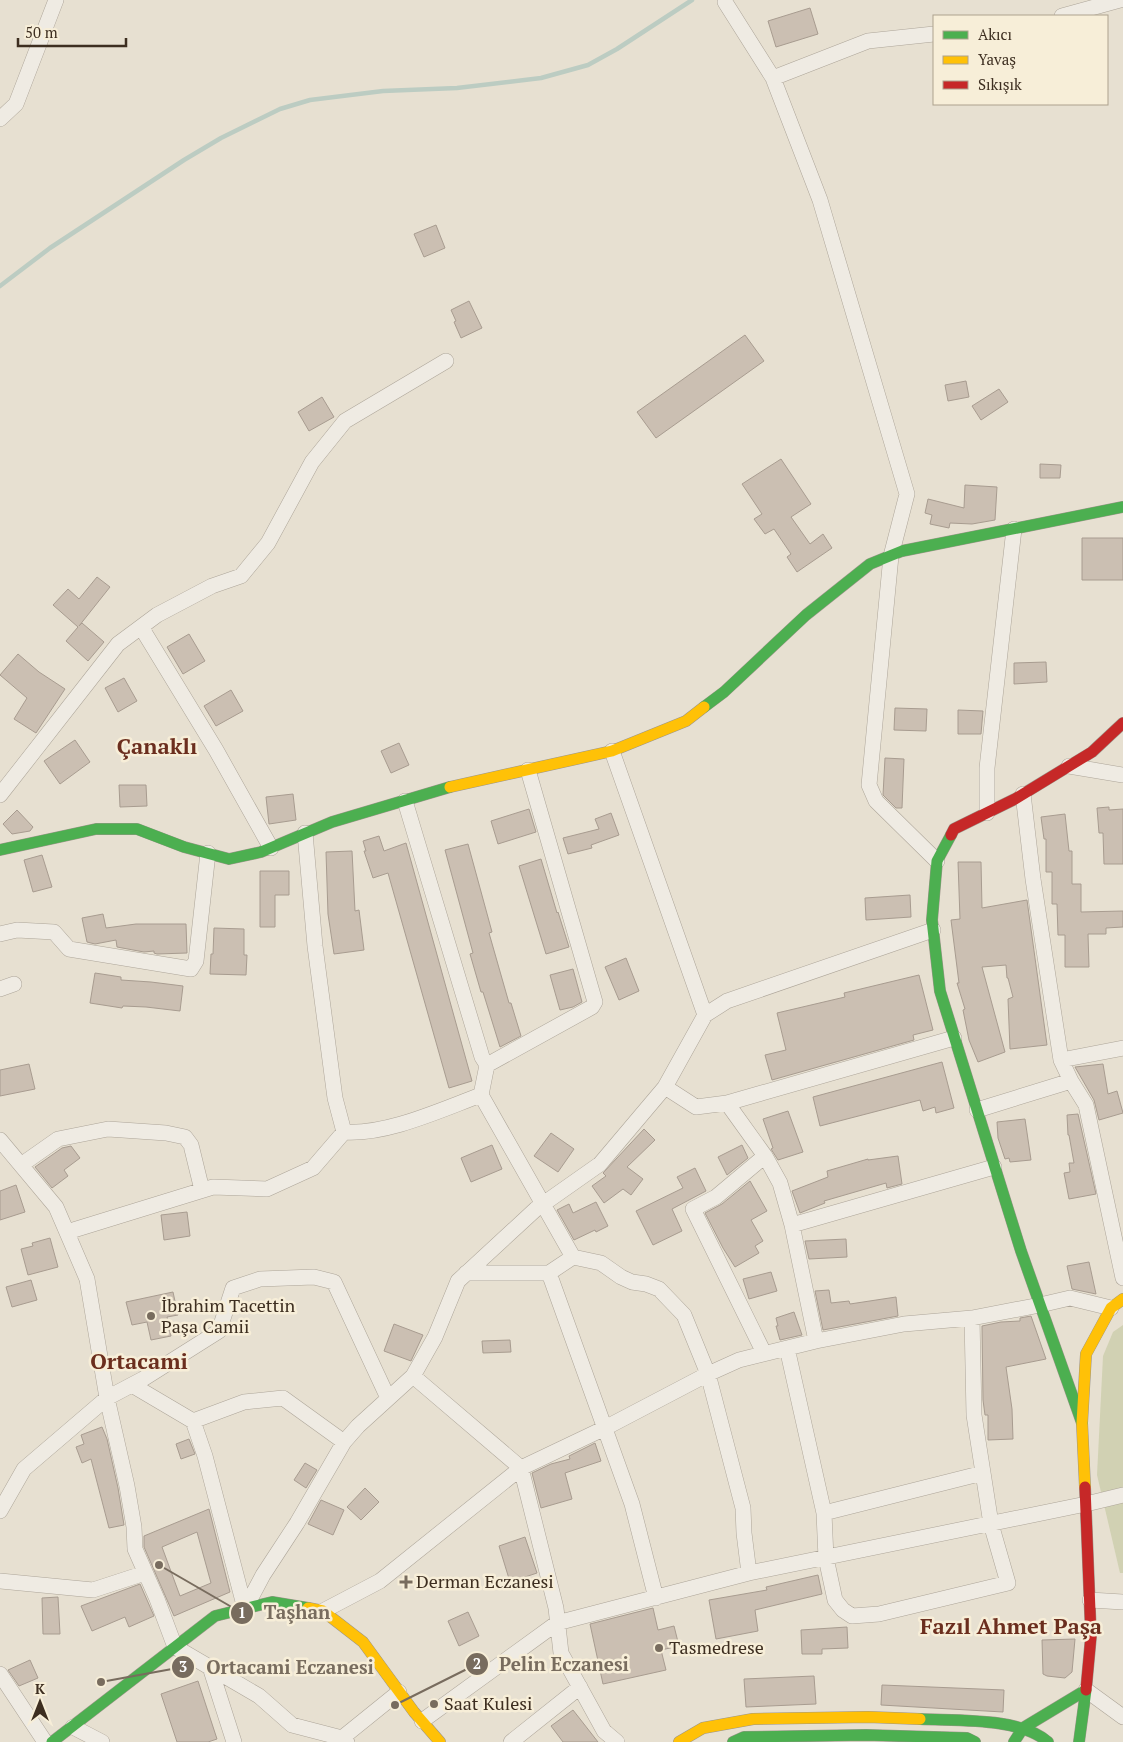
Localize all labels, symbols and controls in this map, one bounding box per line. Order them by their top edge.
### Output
scale bar [18,15,125,47]
legend [933,15,1108,105]
text: 50 m [25,22,58,42]
text: Akıcı [978,24,1012,44]
text: Yavaş [978,49,1016,69]
text: Sıkışık [978,74,1022,94]
district label: Çanaklı [117,731,197,760]
place label: İbrahim Tacettin Paşa Camii [161,1293,296,1338]
marker: İbrahim Tacettin Paşa Camii [145,1310,157,1322]
district label: Ortacami [90,1346,188,1375]
place label: Derman Eczanesi [416,1569,554,1593]
marker: Derman Eczanesi [400,1576,412,1588]
callout: Taşhan [229,1596,341,1630]
text: Taşhan [264,1599,331,1624]
text: 1 [238,1602,246,1622]
district label: Fazıl Ahmet Paşa [920,1611,1102,1640]
place label: Tasmedrese [669,1635,764,1659]
marker: Tasmedrese [653,1642,665,1654]
callout: Pelin Eczanesi [464,1647,639,1681]
callout: Ortacami Eczanesi [171,1650,384,1684]
text: Pelin Eczanesi [499,1651,629,1676]
text: 2 [473,1653,481,1673]
text: Ortacami Eczanesi [206,1654,374,1679]
text: 3 [179,1656,187,1676]
north arrow [15,1677,65,1727]
text: K [35,1679,45,1698]
place label: Saat Kulesi [444,1691,533,1715]
marker: Saat Kulesi [428,1698,440,1710]

